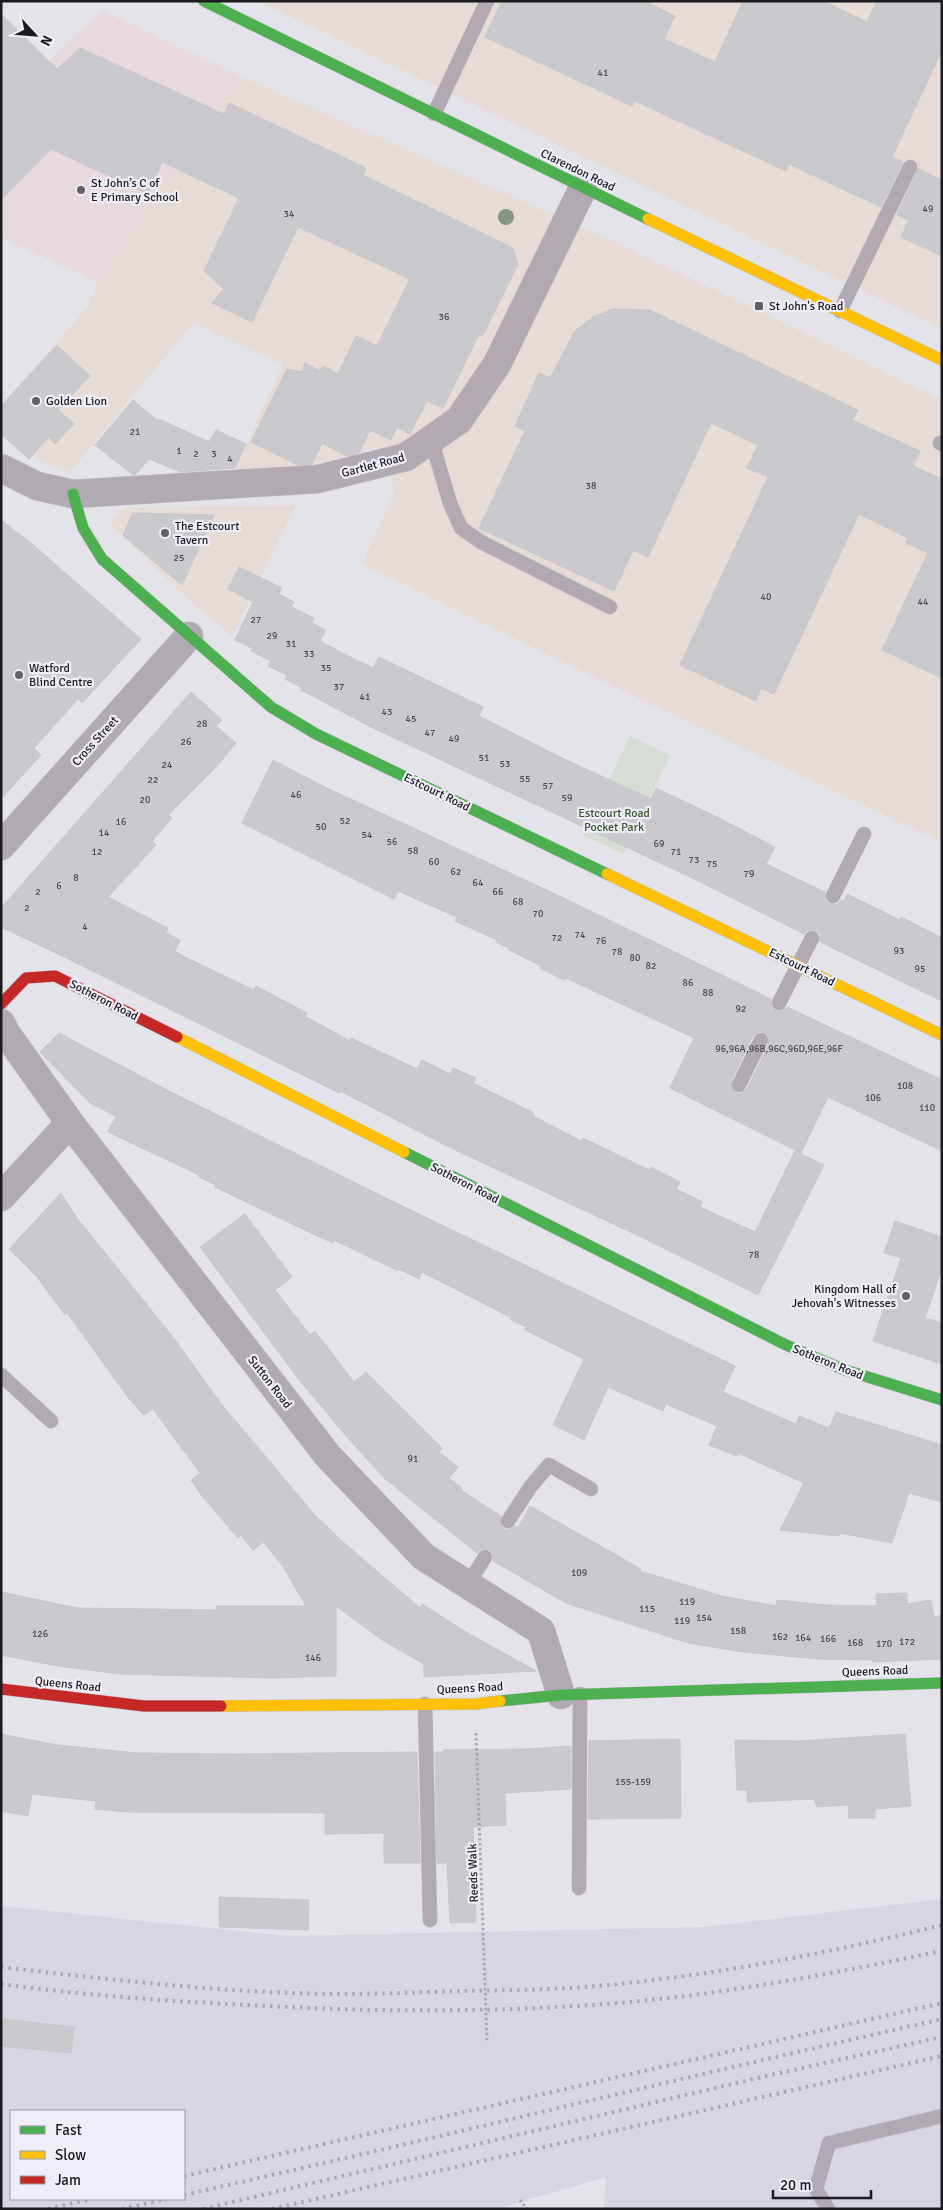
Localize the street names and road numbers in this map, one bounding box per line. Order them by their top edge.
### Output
street label: Clarendon Road [538,146,618,195]
street label: Gartlet Road [340,450,406,481]
street label: Cross Street [69,713,122,769]
street label: Estcourt Road [401,770,472,815]
street label: Estcourt Road [766,945,837,990]
street label: Sotheron Road [67,977,141,1024]
street label: Sotheron Road [428,1160,502,1207]
street label: Sotheron Road [790,1341,865,1383]
street label: Sutton Road [244,1353,295,1412]
street label: Queens Road [842,1663,909,1680]
street label: Queens Road [34,1674,102,1695]
street label: Queens Road [436,1679,504,1698]
street label: Reeds Walk [465,1843,482,1903]

